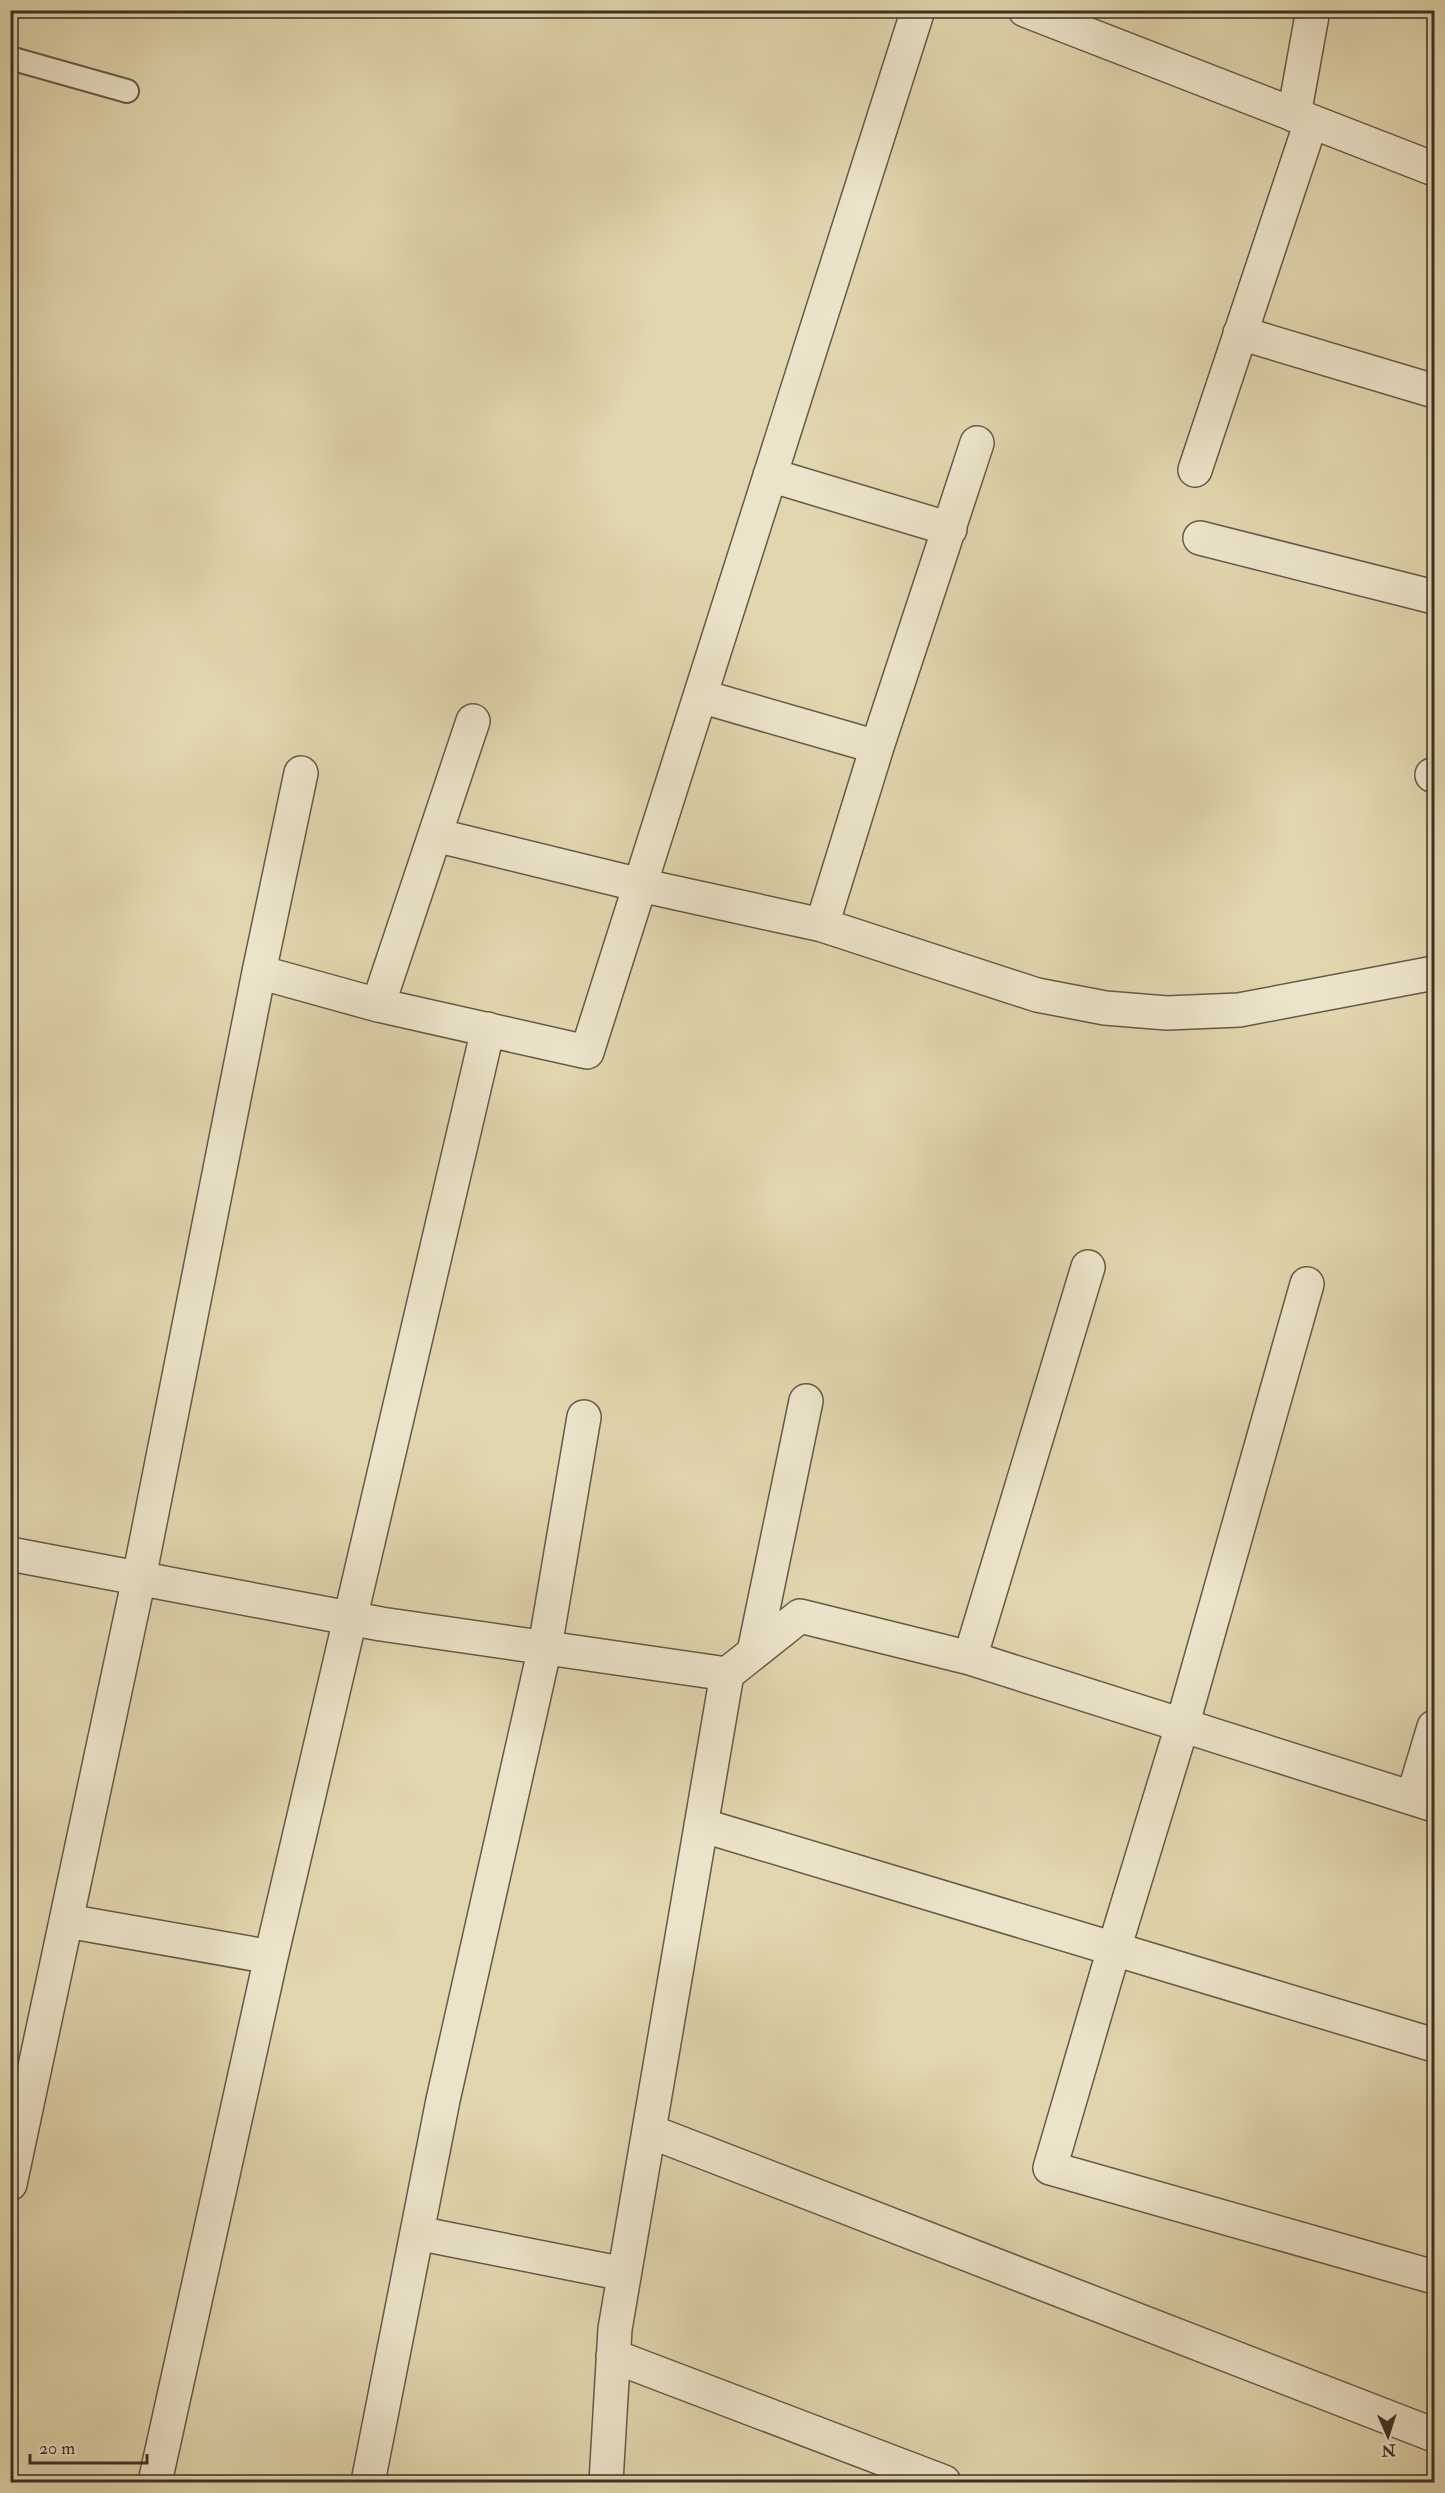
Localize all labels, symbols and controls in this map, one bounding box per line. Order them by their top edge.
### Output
north arrow [1358,2406,1418,2466]
scale bar [30,2427,147,2465]
text: 20 m [39,2437,75,2460]
text: N [1380,2440,1397,2460]

